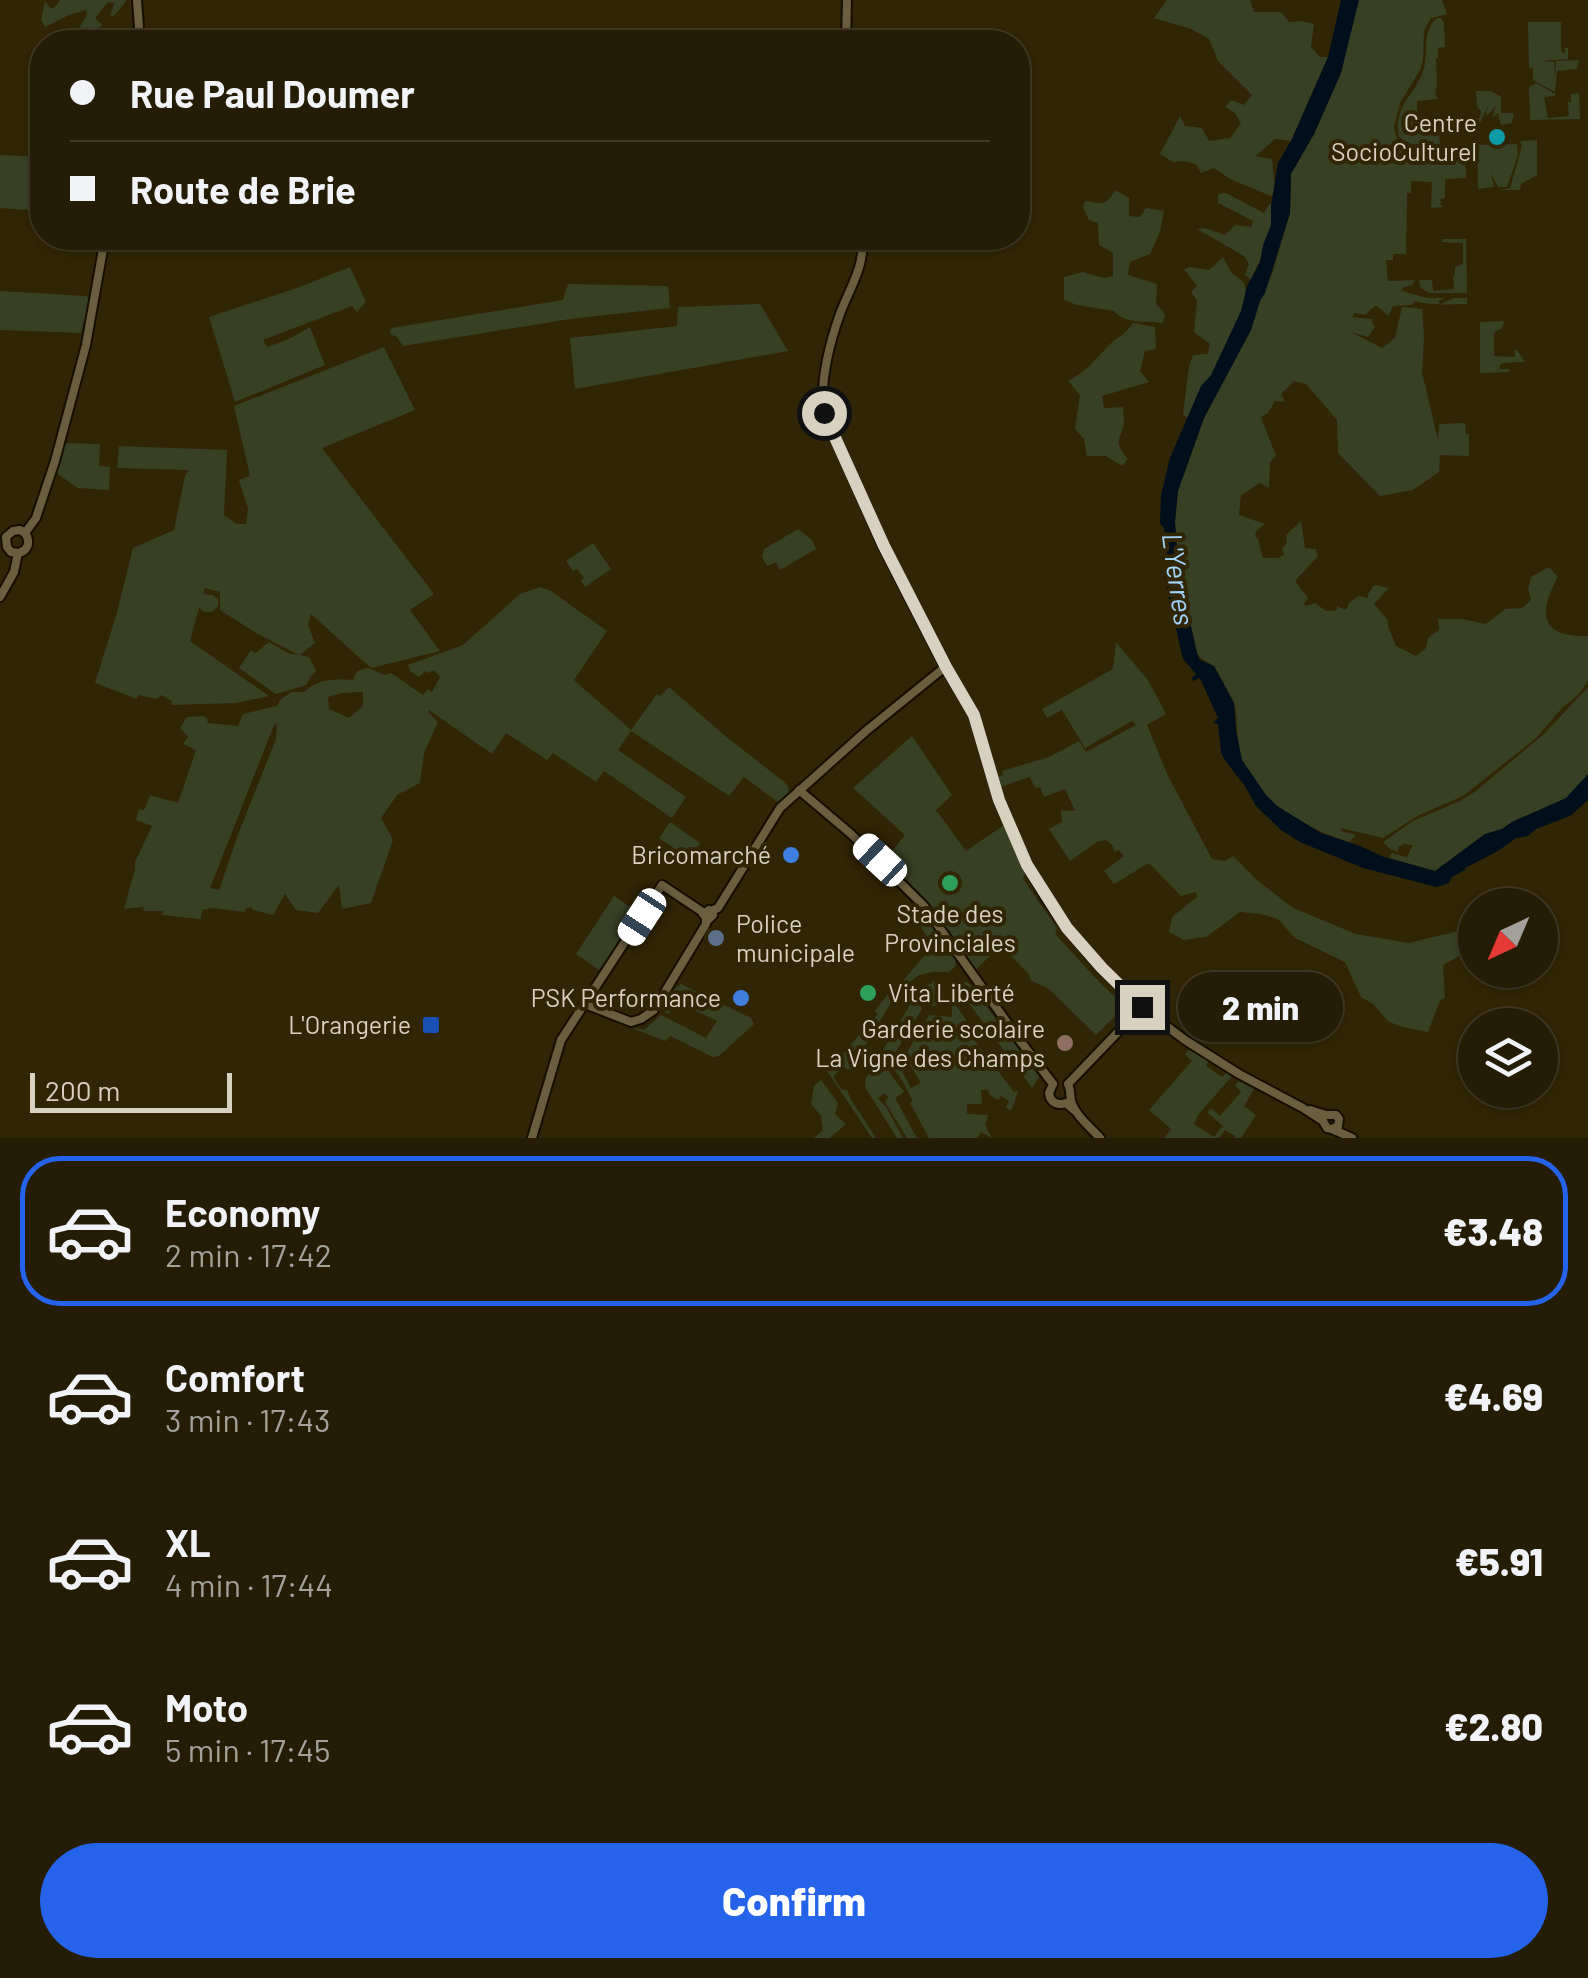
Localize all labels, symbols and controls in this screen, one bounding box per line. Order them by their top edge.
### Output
text: Rue Paul Doumer [130,70,415,116]
place label: Centre SocioCulturel [1331,107,1477,166]
marker: Centre SocioCulturel [1486,126,1508,148]
text: Route de Brie [130,166,356,212]
route start [802,391,847,436]
water label: L'Yerres [1156,530,1202,627]
car [848,829,912,891]
place label: Bricomarché [631,839,771,869]
marker: Bricomarché [780,844,802,866]
marker: Stade des Provinciales [939,872,961,894]
car [613,884,671,950]
north arrow [1458,888,1558,988]
map controls [1458,888,1558,1108]
place label: Stade des Provinciales [884,898,1016,957]
place label: Police municipale [736,908,855,967]
marker: Police municipale [705,927,727,949]
callout: 2 min [1177,972,1342,1042]
place label: Vita Liberté [888,977,1015,1007]
place label: PSK Performance [531,982,721,1012]
marker: Vita Liberté [857,982,879,1004]
route end [1120,985,1165,1030]
marker: PSK Performance [730,987,752,1009]
text: 2 min [1222,988,1299,1026]
button: layers [1458,1008,1558,1108]
place label: L'Orangerie [288,1009,411,1039]
place label: Garderie scolaire La Vigne des Champs [815,1013,1045,1072]
marker: L'Orangerie [420,1014,442,1036]
marker: Garderie scolaire La Vigne des Champs [1054,1032,1076,1054]
scale bar [30,1068,232,1112]
text: 200 m [45,1073,120,1107]
icon: car [45,1186,135,1276]
text: Economy [165,1189,320,1235]
text: €3.48 [1443,1208,1543,1254]
text: 2 min · 17:42 [165,1235,332,1273]
icon: car [45,1351,135,1441]
text: Comfort [165,1354,305,1400]
text: €4.69 [1444,1373,1543,1419]
text: 3 min · 17:43 [165,1400,331,1438]
icon: car [45,1516,135,1606]
text: XL [165,1519,211,1565]
text: €5.91 [1455,1538,1543,1584]
text: 4 min · 17:44 [165,1565,333,1603]
icon: car [45,1681,135,1771]
text: Moto [165,1684,248,1730]
text: €2.80 [1445,1703,1543,1749]
text: 5 min · 17:45 [165,1730,331,1768]
button: Confirm [40,1843,1548,1958]

